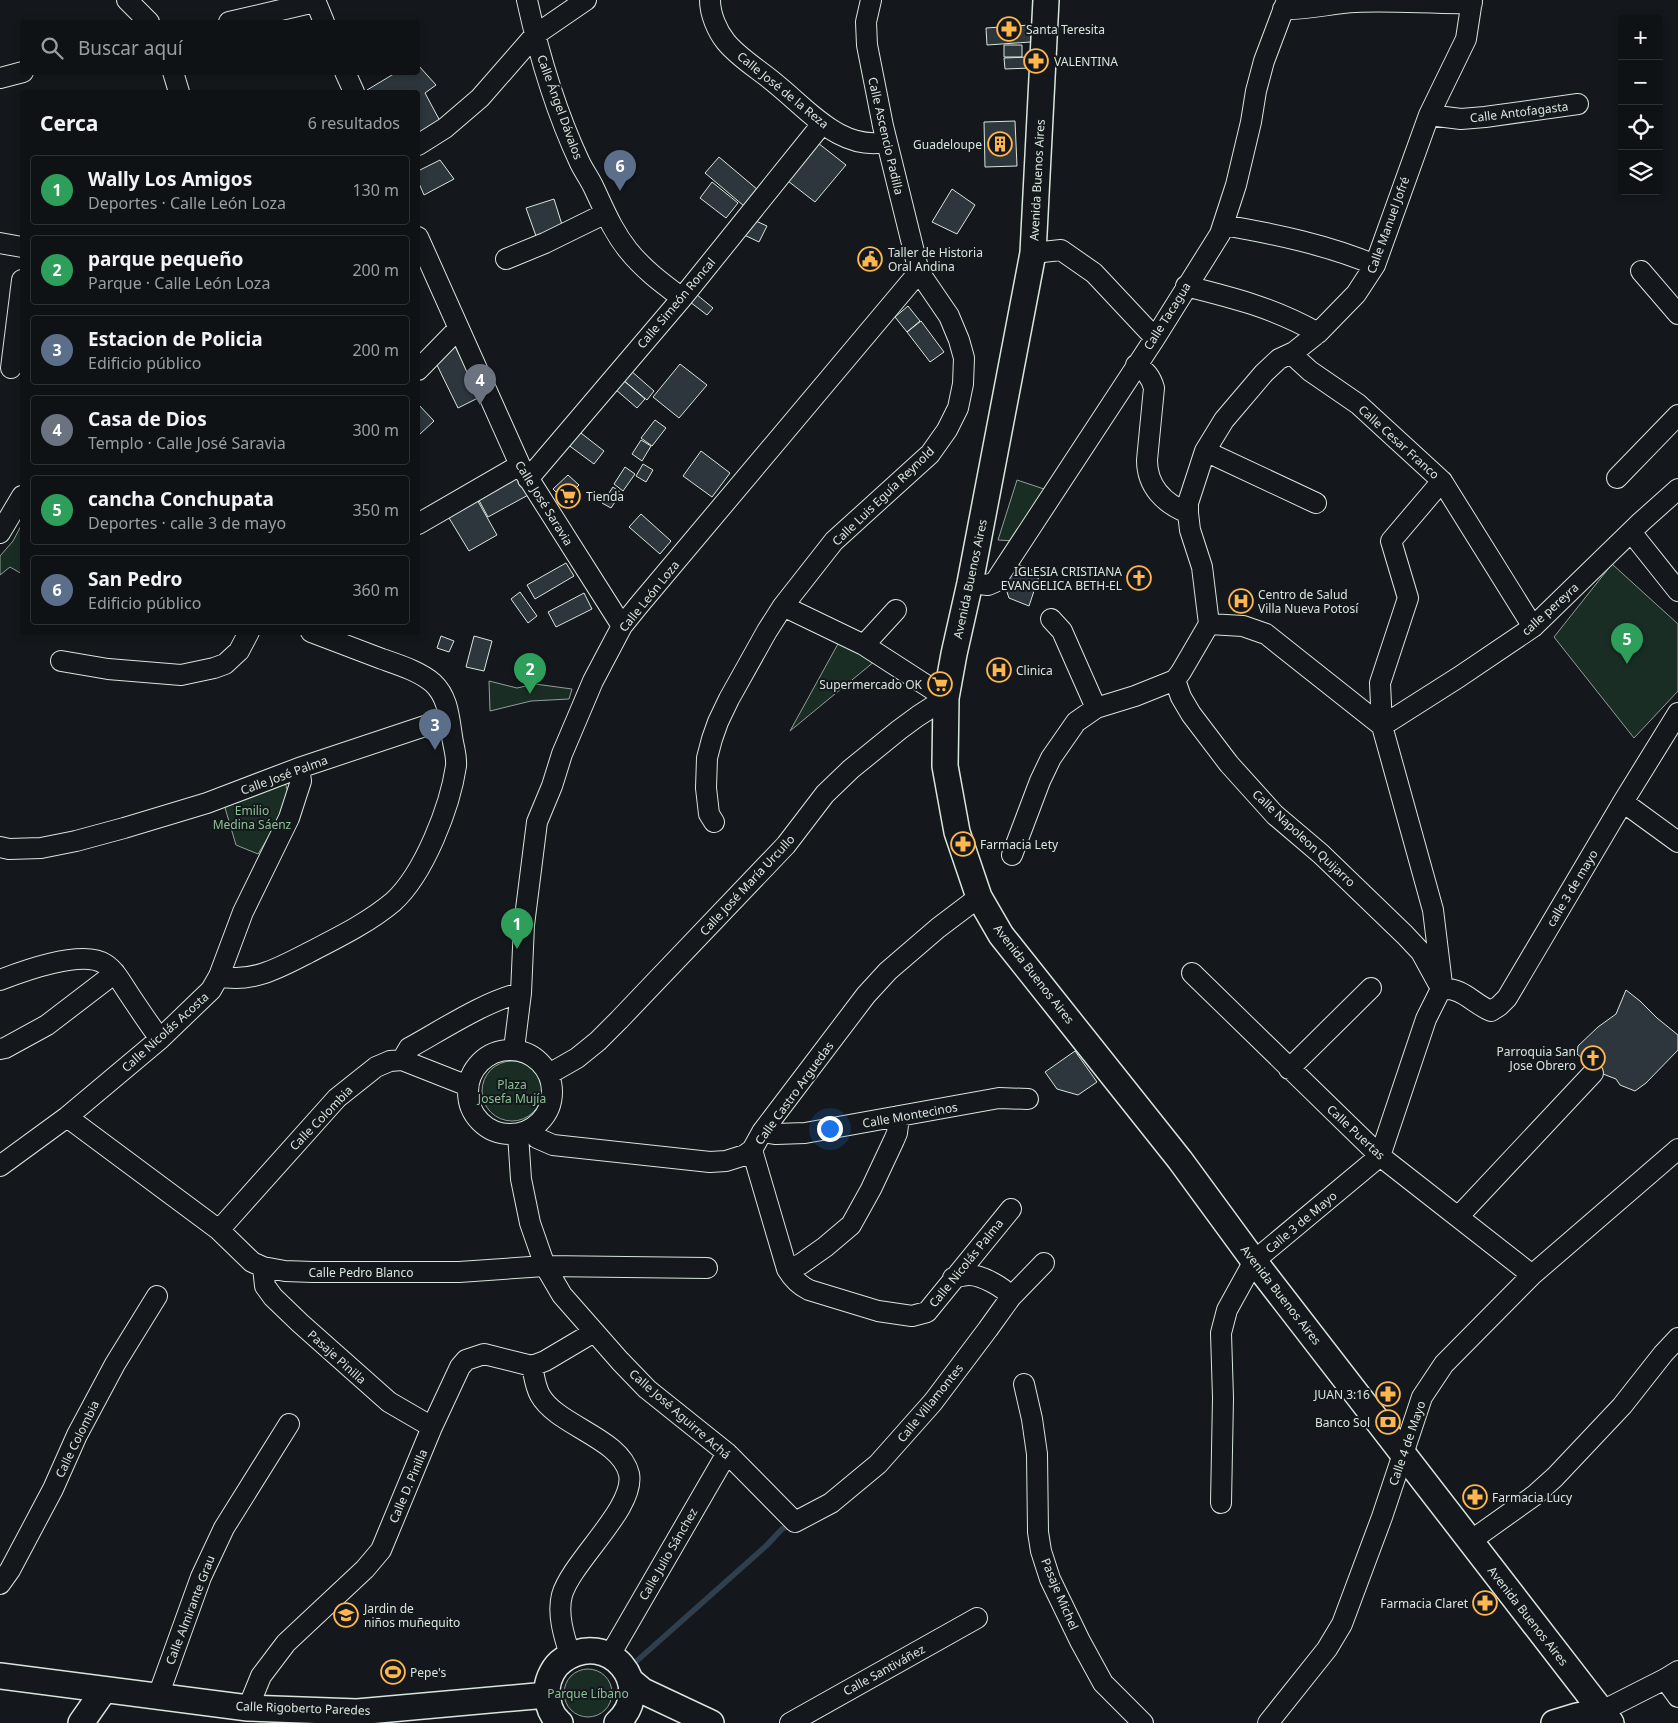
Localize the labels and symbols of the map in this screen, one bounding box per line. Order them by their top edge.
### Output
pharmacy icon: Santa Teresita [996,16,1022,42]
place label: Santa Teresita [1026,21,1105,38]
street label: Calle José de la Reza [734,48,832,132]
pharmacy icon: VALENTINA [1023,48,1049,74]
street label: Calle Ángel Dávalos [533,52,587,162]
place label: VALENTINA [1054,53,1118,70]
street label: Calle Ascencio Padilla [864,75,908,197]
street label: Calle Antofagasta [1469,98,1569,126]
street label: Avenida Buenos Aires [1025,118,1049,241]
building icon: Guadeloupe [987,131,1013,157]
place label: Guadeloupe [913,136,982,153]
pin: 6 [604,150,636,191]
street label: Calle Manuel Jofré [1363,174,1414,276]
place label: Taller de Historia Oral Andina [888,244,983,275]
public building icon: Taller de Historia Oral Andina [857,246,883,272]
street label: Calle Simeón Roncal [633,254,719,352]
street label: Calle Tacagua [1139,279,1195,353]
pin: 4 [464,364,496,405]
street label: Calle Cesar Franco [1355,401,1443,483]
street label: Calle Luis Eguía Reynold [828,443,938,549]
street label: Calle José Saravia [511,457,577,549]
supermarket icon: Tienda [555,483,581,509]
place label: Tienda [586,488,624,505]
street label: Avenida Buenos Aires [949,517,991,640]
street label: Calle León Loza [615,557,683,635]
place label: IGLESIA CRISTIANA EVANGELICA BETH-EL [1001,563,1122,594]
church icon: IGLESIA CRISTIANA EVANGELICA BETH-EL [1126,565,1152,591]
street label: calle pereyra [1518,579,1582,639]
place label: Centro de Salud Villa Nueva Potosí [1258,586,1359,617]
hospital icon: Centro de Salud Villa Nueva Potosí [1228,588,1254,614]
pin: 5 [1611,623,1643,664]
pin: 2 [514,653,546,694]
hospital icon: Clinica [986,657,1012,683]
place label: Clinica [1016,662,1053,679]
supermarket icon: Supermercado OK [927,671,953,697]
place label: Supermercado OK [819,676,923,693]
pin: 3 [419,709,451,750]
street label: Calle José Palma [238,751,330,799]
street label: Calle Napoleon Quijarro [1249,786,1359,890]
park label: Emilio Medina Sáenz [213,802,292,833]
street label: Calle José María Urcullo [696,831,798,939]
pharmacy icon: Farmacia Lety [950,831,976,857]
place label: Farmacia Lety [980,836,1059,853]
street label: calle 3 de mayo [1542,846,1602,930]
pin: 1 [501,908,533,949]
street label: Avenida Buenos Aires [990,921,1078,1027]
street label: Calle Nicolás Acosta [118,988,212,1076]
street label: Calle Castro Arguedas [751,1038,837,1148]
place label: Parroquia San Jose Obrero [1497,1043,1576,1074]
church icon: Parroquia San Jose Obrero [1580,1045,1606,1071]
park label: Plaza Josefa Mujía [477,1076,546,1107]
street label: Calle Colombia [286,1082,356,1154]
street label: Calle Montecinos [861,1098,959,1132]
street label: Calle Puertas [1323,1101,1389,1163]
your location [817,1116,843,1142]
street label: Calle 3 de Mayo [1262,1187,1340,1257]
street label: Calle Nicolás Palma [925,1215,1007,1311]
street label: Avenida Buenos Aires [1237,1242,1325,1348]
street label: Calle Pedro Blanco [309,1264,413,1281]
street label: Pasaje Pinilla [304,1326,370,1388]
street label: Calle Villamontes [893,1360,967,1446]
street label: Calle José Aguirre Achá [626,1365,734,1463]
pharmacy icon: JUAN 3:16 [1375,1381,1401,1407]
place label: JUAN 3:16 [1313,1386,1370,1403]
street label: Calle Colombia [51,1398,103,1480]
street label: Calle 4 de Mayo [1385,1398,1429,1488]
bank icon: Banco Sol [1375,1409,1401,1435]
place label: Banco Sol [1315,1414,1370,1431]
street label: Calle D. Pinilla [385,1446,431,1526]
pharmacy icon: Farmacia Lucy [1462,1484,1488,1510]
place label: Farmacia Lucy [1492,1489,1573,1506]
street label: Calle Julio Sánchez [635,1504,702,1603]
street label: Calle Almirante Grau [161,1553,219,1667]
street label: Pasaje Michel [1037,1555,1083,1633]
street label: Avenida Buenos Aires [1484,1563,1572,1669]
pharmacy icon: Farmacia Claret [1472,1590,1498,1616]
place label: Farmacia Claret [1380,1595,1469,1612]
place label: Jardin de niños muñequito [363,1600,460,1631]
school or university icon: Jardin de niños muñequito [333,1602,359,1628]
street label: Calle Santiváñez [840,1640,928,1700]
sports icon: Pepe's [380,1659,406,1685]
place label: Pepe's [410,1664,446,1681]
park label: Parque Líbano [547,1685,629,1702]
street label: Calle Rigoberto Paredes [235,1697,371,1719]

